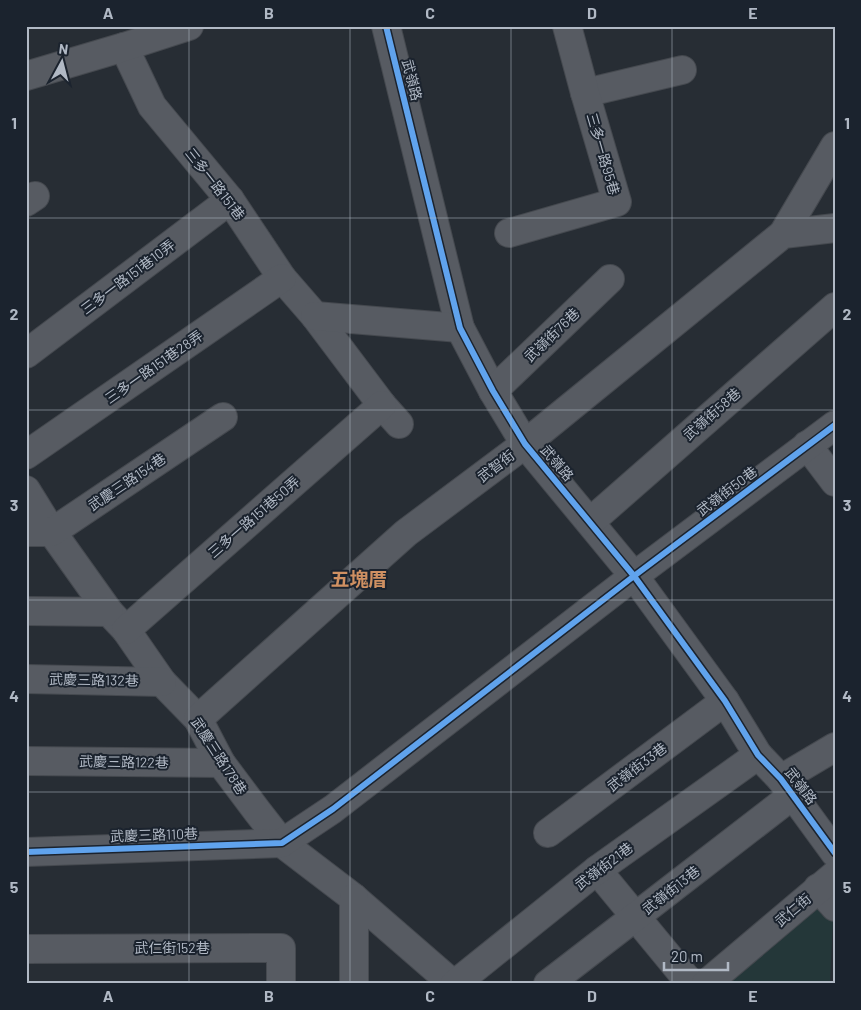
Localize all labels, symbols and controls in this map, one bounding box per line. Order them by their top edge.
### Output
text: A [103,3,114,22]
text: B [264,3,274,22]
text: C [425,3,435,22]
text: D [587,3,597,22]
text: E [748,3,758,22]
north arrow [38,38,88,88]
text: N [58,40,69,58]
street label: 武嶺路 [399,57,426,102]
street label: 三多一路95巷 [584,111,623,197]
text: 1 [11,113,17,132]
text: 1 [844,113,850,132]
street label: 三多一路151巷 [182,144,249,223]
street label: 三多一路151巷10弄 [77,236,178,318]
text: 2 [10,304,19,323]
street label: 武嶺街76巷 [521,304,583,365]
text: 2 [843,304,852,323]
street label: 三多一路151巷28弄 [102,327,206,407]
street label: 武嶺街58巷 [679,384,744,443]
street label: 武嶺路 [537,441,577,484]
street label: 武智街 [474,446,518,485]
street label: 武慶三路154巷 [85,449,169,514]
street label: 武嶺街50巷 [693,462,760,519]
street label: 三多一路151巷50弄 [204,472,303,561]
text: 3 [10,495,18,514]
text: 3 [843,495,851,514]
district label: 五塊厝 [330,567,388,590]
street label: 武慶三路132巷 [49,670,139,689]
text: 4 [9,686,19,705]
text: 4 [842,686,852,705]
street label: 武慶三路178巷 [188,714,251,798]
street label: 武嶺街33巷 [603,739,670,795]
street label: 武慶三路122巷 [79,752,169,771]
street label: 武嶺路 [782,764,821,808]
street label: 武慶三路110巷 [110,824,198,845]
street label: 武嶺街21巷 [571,838,636,893]
street label: 武嶺街13巷 [639,862,703,917]
text: 5 [10,877,19,896]
text: 5 [843,877,852,896]
street label: 武仁街 [771,890,814,930]
street label: 武仁街152巷 [134,939,210,956]
scale bar [664,940,727,972]
text: 20 m [671,947,703,965]
text: A [103,986,114,1005]
text: B [264,986,274,1005]
text: C [425,986,435,1005]
text: D [587,986,597,1005]
text: E [748,986,758,1005]

